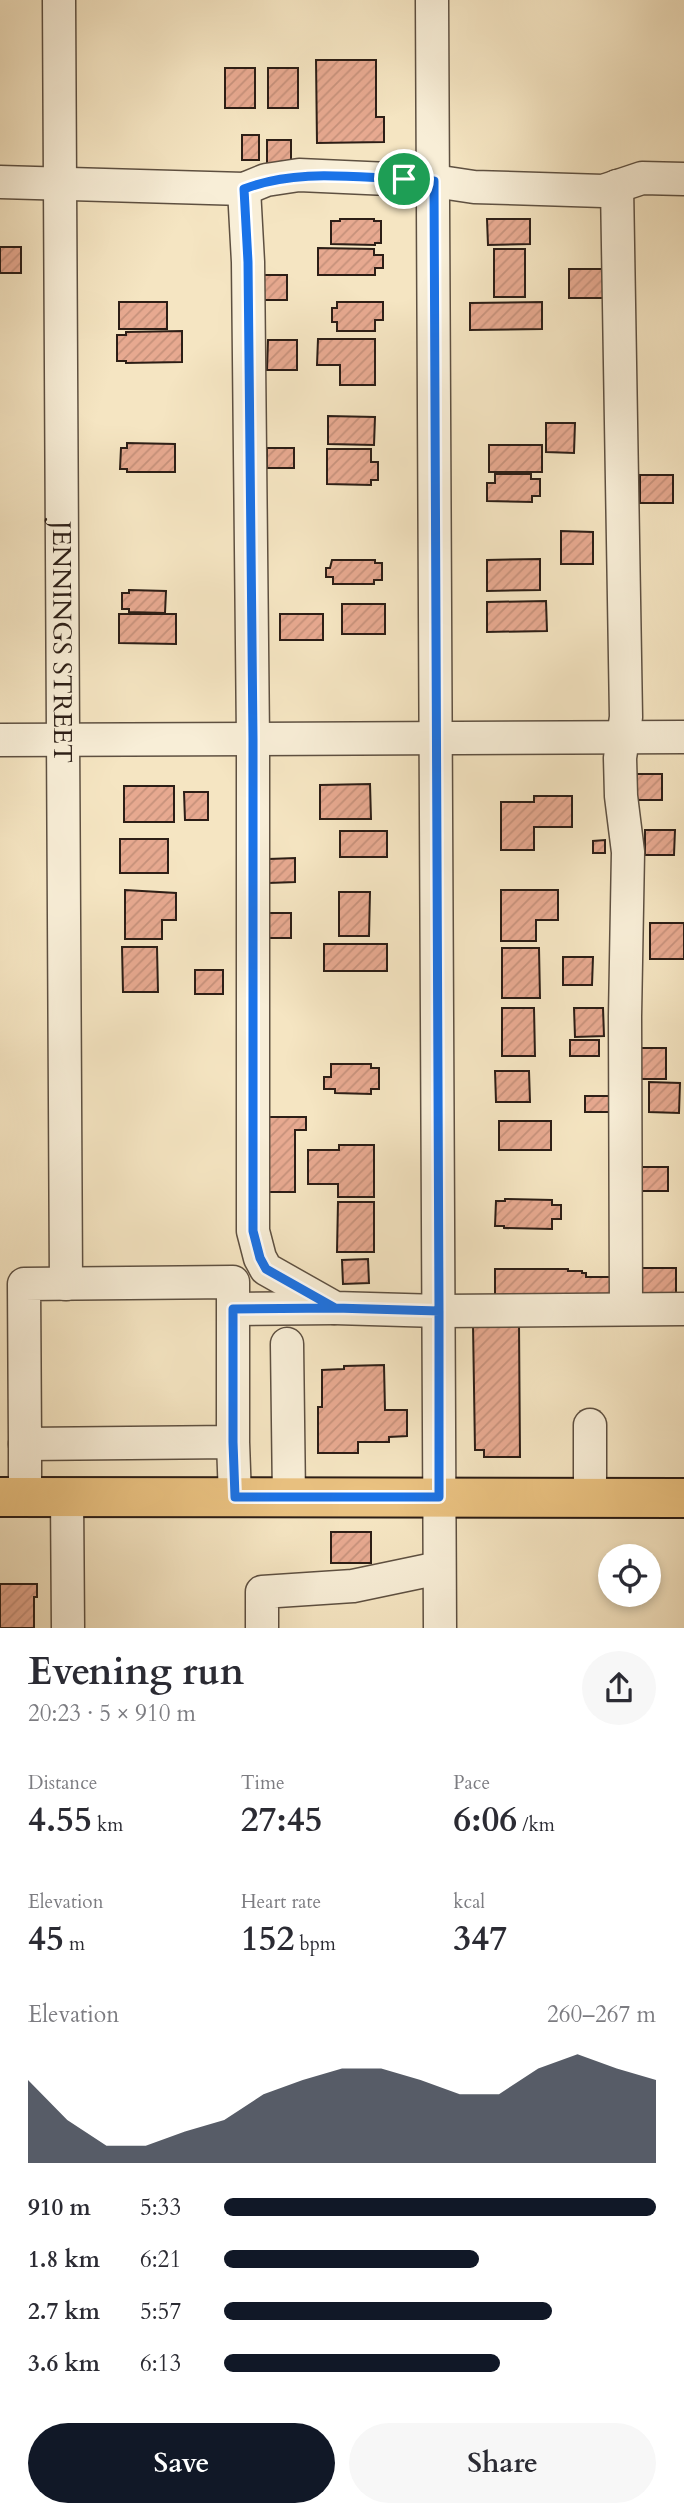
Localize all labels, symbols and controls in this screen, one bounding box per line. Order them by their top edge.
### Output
pin [374,149,434,209]
icon: arrive [385,160,423,198]
street label: JENNINGS STREET [44,517,80,763]
map controls [598,1544,661,1607]
button: locate [598,1544,661,1607]
text: Evening run [28,1646,244,1698]
button: share [582,1651,656,1725]
text: 20:23 · 5 × 910 m [28,1698,196,1729]
text: Distance [28,1770,97,1796]
text: Time [241,1770,285,1796]
text: Pace [453,1770,490,1796]
text: 4.55 [28,1796,92,1844]
text: 27:45 [241,1796,323,1844]
text: 6:06 [453,1796,517,1844]
text: km [92,1812,123,1838]
text: /km [517,1812,555,1838]
text: Elevation [28,1889,103,1915]
text: Heart rate [241,1889,321,1915]
text: kcal [453,1889,485,1915]
text: 45 [28,1915,64,1963]
text: 152 [241,1915,294,1963]
text: 347 [453,1915,507,1963]
text: m [64,1931,85,1957]
text: bpm [294,1931,336,1957]
text: Elevation [28,1999,119,2030]
text: 260–267 m [547,1999,656,2030]
text: 910 m [28,2192,91,2223]
text: 5:33 [140,2192,181,2223]
text: 1.8 km [28,2244,100,2275]
text: 6:21 [140,2244,181,2275]
text: 2.7 km [28,2296,100,2327]
text: 5:57 [140,2296,181,2327]
text: 3.6 km [28,2348,100,2379]
text: 6:13 [140,2348,181,2379]
button: Save [28,2423,335,2503]
button: Share [349,2423,656,2503]

